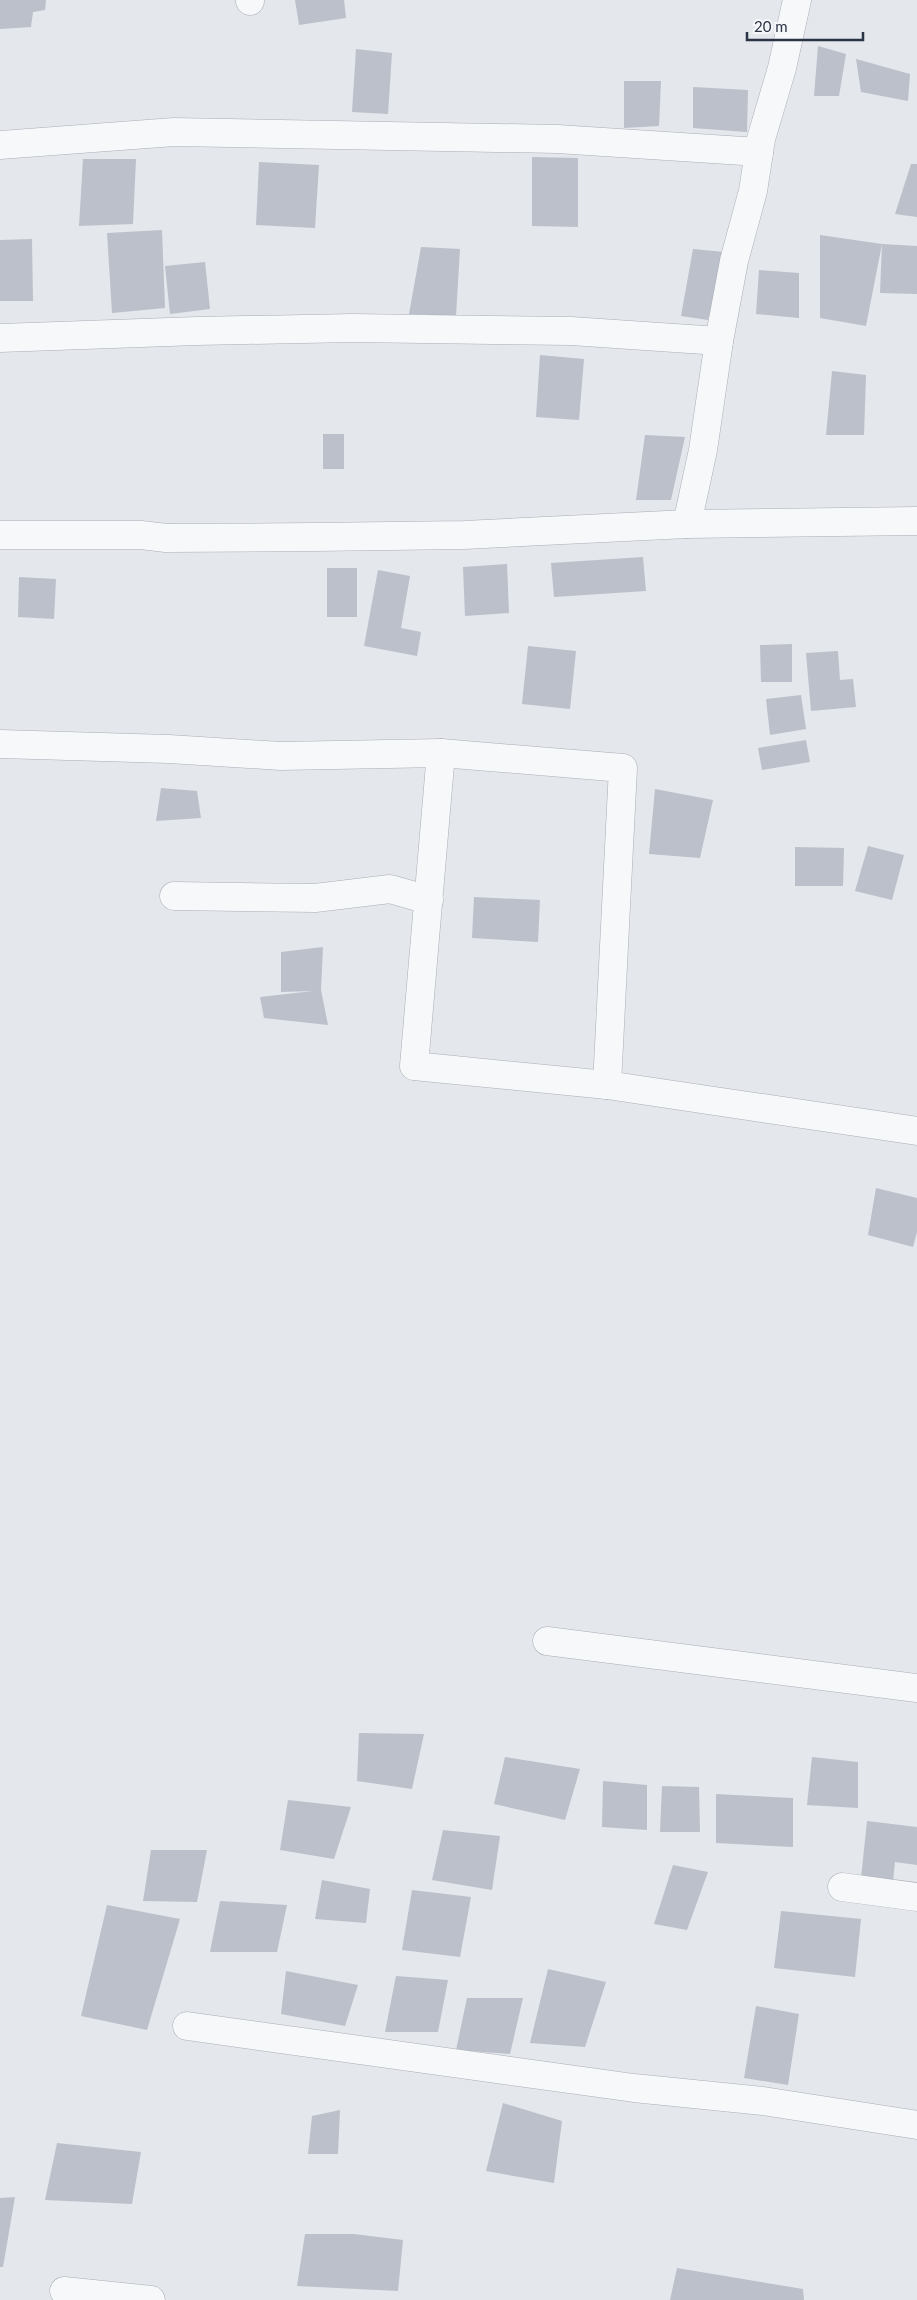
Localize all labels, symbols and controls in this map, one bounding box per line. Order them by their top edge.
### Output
scale bar [747,10,863,42]
text: 20 m [754,17,788,35]

